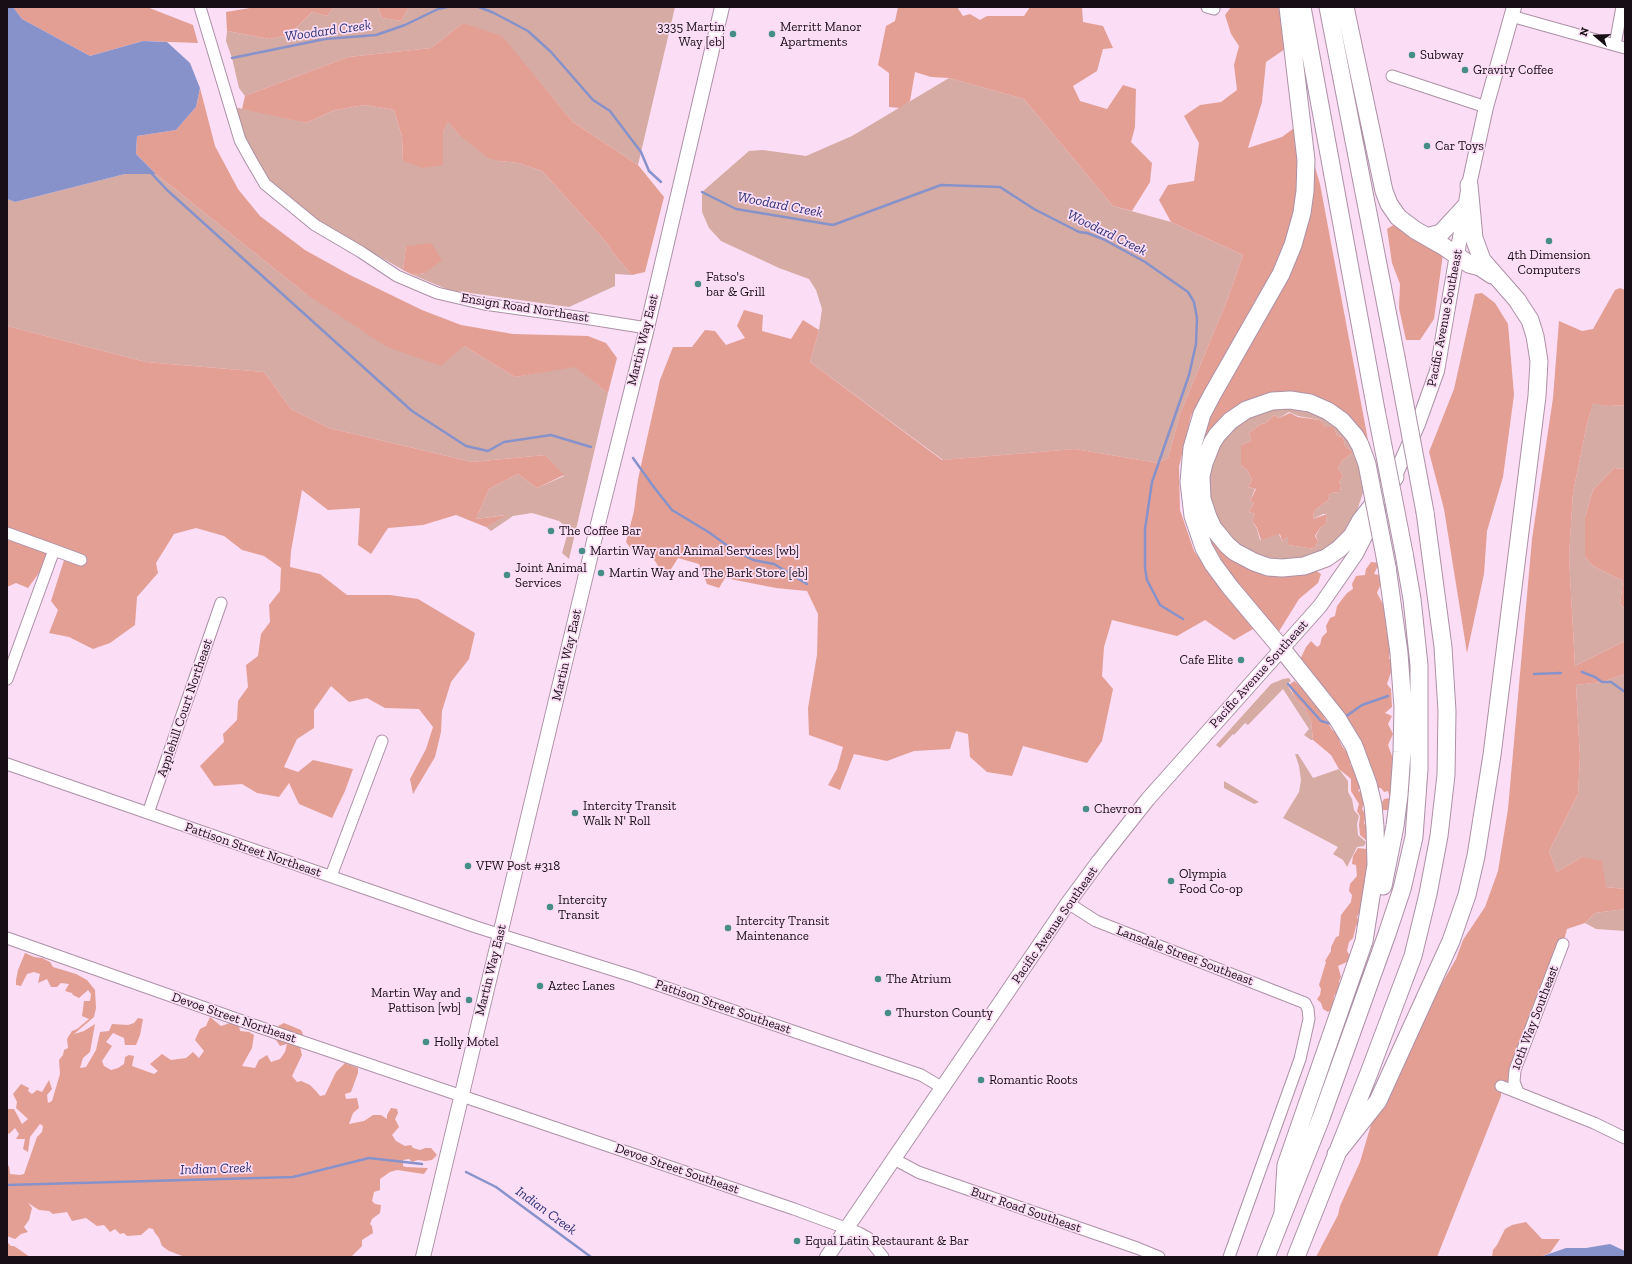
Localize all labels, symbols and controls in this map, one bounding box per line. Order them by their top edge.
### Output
north arrow [1576,16,1616,56]
water label: Woodard Creek [284,17,372,45]
place label: 3335 Martin Way [eb] [657,19,725,50]
place label: Merritt Manor Apartments [780,19,862,50]
text: N [1577,26,1592,38]
marker: 3335 Martin Way [eb] [728,29,738,39]
marker: Merritt Manor Apartments [767,29,777,39]
place label: Subway [1420,47,1464,63]
marker: Subway [1407,50,1417,60]
place label: Gravity Coffee [1473,62,1553,78]
marker: Gravity Coffee [1460,65,1470,75]
place label: Car Toys [1435,138,1484,154]
marker: Car Toys [1422,141,1432,151]
water label: Woodard Creek [736,188,824,222]
water label: Woodard Creek [1064,206,1150,260]
marker: 4th Dimension Computers [1544,236,1554,246]
place label: 4th Dimension Computers [1507,247,1591,278]
street label: Pacific Avenue Southeast [1424,248,1466,388]
place label: Fatso's bar & Grill [706,269,765,300]
marker: Fatso's bar & Grill [693,279,703,289]
street label: Ensign Road Northeast [460,290,590,326]
street label: Martin Way East [624,293,662,387]
place label: The Coffee Bar [559,523,641,539]
marker: The Coffee Bar [546,526,556,536]
place label: Martin Way and Animal Services [wb] [590,543,799,559]
marker: Martin Way and Animal Services [wb] [577,546,587,556]
place label: Joint Animal Services [515,560,587,591]
place label: Martin Way and The Bark Store [eb] [609,565,808,581]
marker: Martin Way and The Bark Store [eb] [596,568,606,578]
marker: Joint Animal Services [502,570,512,580]
street label: Martin Way East [549,608,585,702]
street label: Pacific Avenue Southeast [1206,617,1312,731]
street label: Applehill Court Northeast [154,637,216,779]
place label: Cafe Elite [1180,652,1233,668]
marker: Cafe Elite [1236,655,1246,665]
place label: Intercity Transit Walk N' Roll [583,798,676,829]
place label: Chevron [1094,801,1142,817]
marker: Chevron [1081,804,1091,814]
marker: Intercity Transit Walk N' Roll [570,808,580,818]
street label: Pattison Street Northeast [183,819,323,881]
place label: VFW Post #318 [476,858,560,874]
marker: VFW Post #318 [463,861,473,871]
street label: Pacific Avenue Southeast [1009,863,1101,987]
place label: Olympia Food Co-op [1179,866,1243,897]
marker: Olympia Food Co-op [1166,876,1176,886]
place label: Intercity Transit [558,892,607,923]
marker: Intercity Transit [545,902,555,912]
place label: Intercity Transit Maintenance [736,913,829,944]
street label: Martin Way East [472,923,510,1017]
marker: Intercity Transit Maintenance [723,923,733,933]
street label: Lansdale Street Southeast [1114,923,1256,989]
street label: 10th Way Southeast [1508,964,1562,1072]
place label: The Atrium [886,971,951,987]
marker: The Atrium [873,974,883,984]
street label: Pattison Street Southeast [653,976,793,1038]
place label: Aztec Lanes [548,978,615,994]
marker: Aztec Lanes [535,981,545,991]
place label: Martin Way and Pattison [wb] [371,985,461,1016]
street label: Devoe Street Northeast [170,989,298,1047]
marker: Martin Way and Pattison [wb] [464,995,474,1005]
place label: Thurston County [896,1005,993,1021]
marker: Thurston County [883,1008,893,1018]
place label: Holly Motel [434,1034,499,1050]
marker: Holly Motel [421,1037,431,1047]
place label: Romantic Roots [989,1072,1078,1088]
marker: Romantic Roots [976,1075,986,1085]
street label: Devoe Street Southeast [613,1140,741,1198]
water label: Indian Creek [180,1159,252,1179]
water label: Indian Creek [512,1183,580,1239]
street label: Burr Road Southeast [969,1184,1083,1236]
place label: Equal Latin Restaurant & Bar [805,1233,969,1249]
marker: Equal Latin Restaurant & Bar [792,1236,802,1246]

